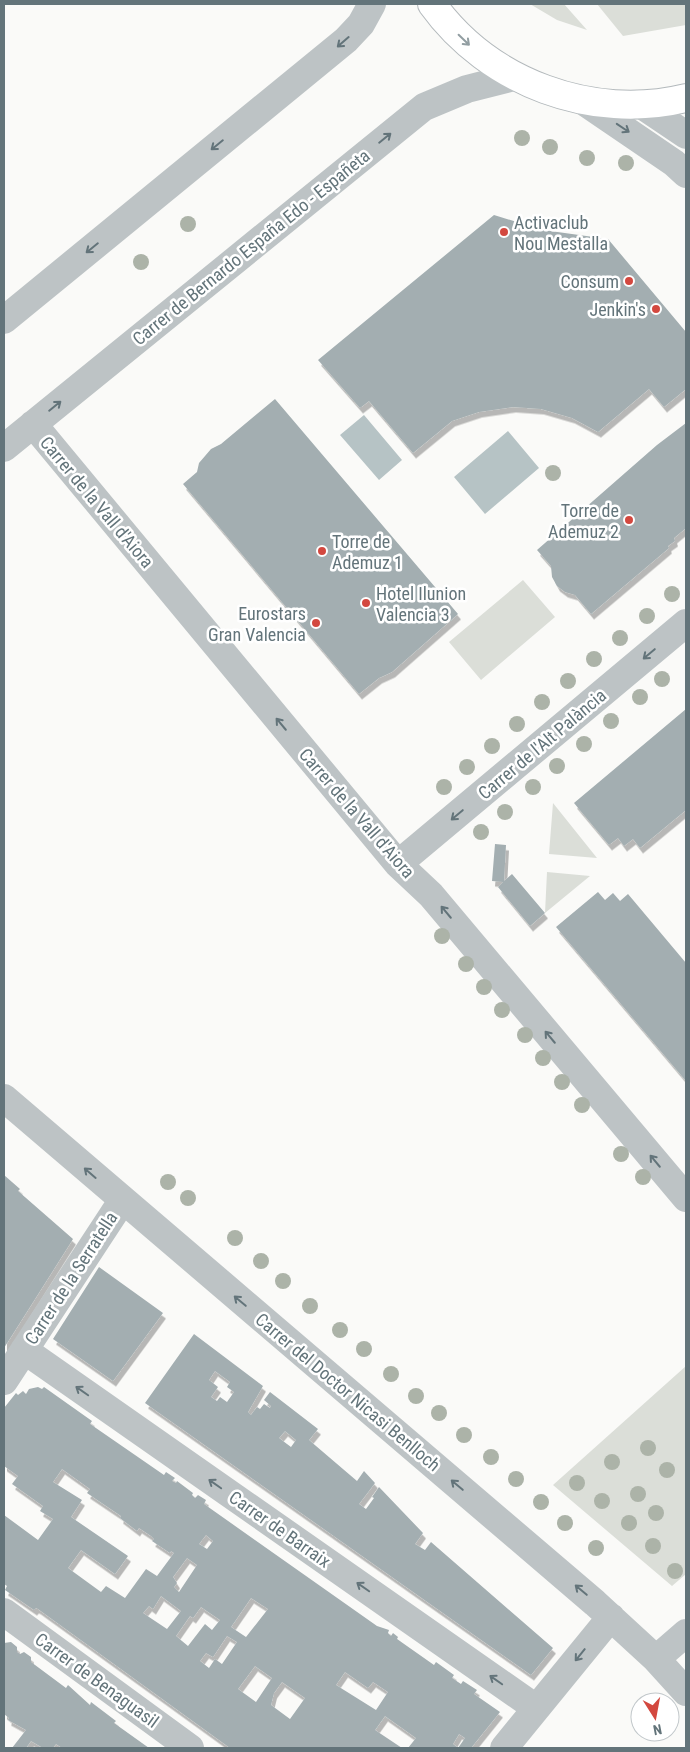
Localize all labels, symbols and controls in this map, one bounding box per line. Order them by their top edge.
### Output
one-way arrow [458,34,471,46]
one-way arrow [337,37,350,48]
one-way arrow [616,123,630,133]
one-way arrow [378,132,391,143]
one-way arrow [211,140,224,151]
street label: Carrer de Bernardo España Edo - Españeta [128,145,374,349]
place label: Activaclub Nou Mestalla [514,212,608,254]
marker: Activaclub Nou Mestalla [498,226,510,238]
one-way arrow [85,243,98,254]
place label: Consum [561,271,619,292]
marker: Consum [623,275,635,287]
place label: Jenkin's [589,299,646,320]
marker: Jenkin's [650,303,662,315]
one-way arrow [48,400,61,411]
street label: Carrer de la Vall d'Aiora [36,432,158,572]
place label: Torre de Ademuz 2 [548,500,619,542]
marker: Torre de Ademuz 2 [623,514,635,526]
place label: Torre de Ademuz 1 [332,531,403,573]
marker: Torre de Ademuz 1 [316,545,328,557]
place label: Hotel Ilunion Valencia 3 [376,583,466,625]
marker: Hotel Ilunion Valencia 3 [360,597,372,609]
place label: Eurostars Gran Valencia [208,603,306,645]
marker: Eurostars Gran Valencia [310,617,322,629]
one-way arrow [643,649,656,660]
street label: Carrer de l'Alt Palància [474,684,610,804]
one-way arrow [276,718,287,731]
street label: Carrer de la Vall d'Aiora [295,744,419,882]
one-way arrow [451,809,464,820]
one-way arrow [440,906,451,919]
one-way arrow [545,1030,556,1043]
one-way arrow [649,1155,660,1168]
one-way arrow [83,1167,96,1178]
street label: Carrer de la Serratella [20,1208,122,1348]
one-way arrow [234,1295,247,1306]
street label: Carrer del Doctor Nicasi Benlloch [251,1309,445,1475]
one-way arrow [75,1386,89,1396]
one-way arrow [208,1479,222,1489]
one-way arrow [451,1480,464,1491]
street label: Carrer de Barraix [225,1486,335,1572]
one-way arrow [356,1582,370,1592]
one-way arrow [575,1585,588,1596]
street label: Carrer de Benaguasil [31,1628,163,1732]
one-way arrow [575,1648,586,1661]
one-way arrow [489,1675,503,1685]
north arrow [630,1692,680,1742]
text: N [652,1721,663,1738]

